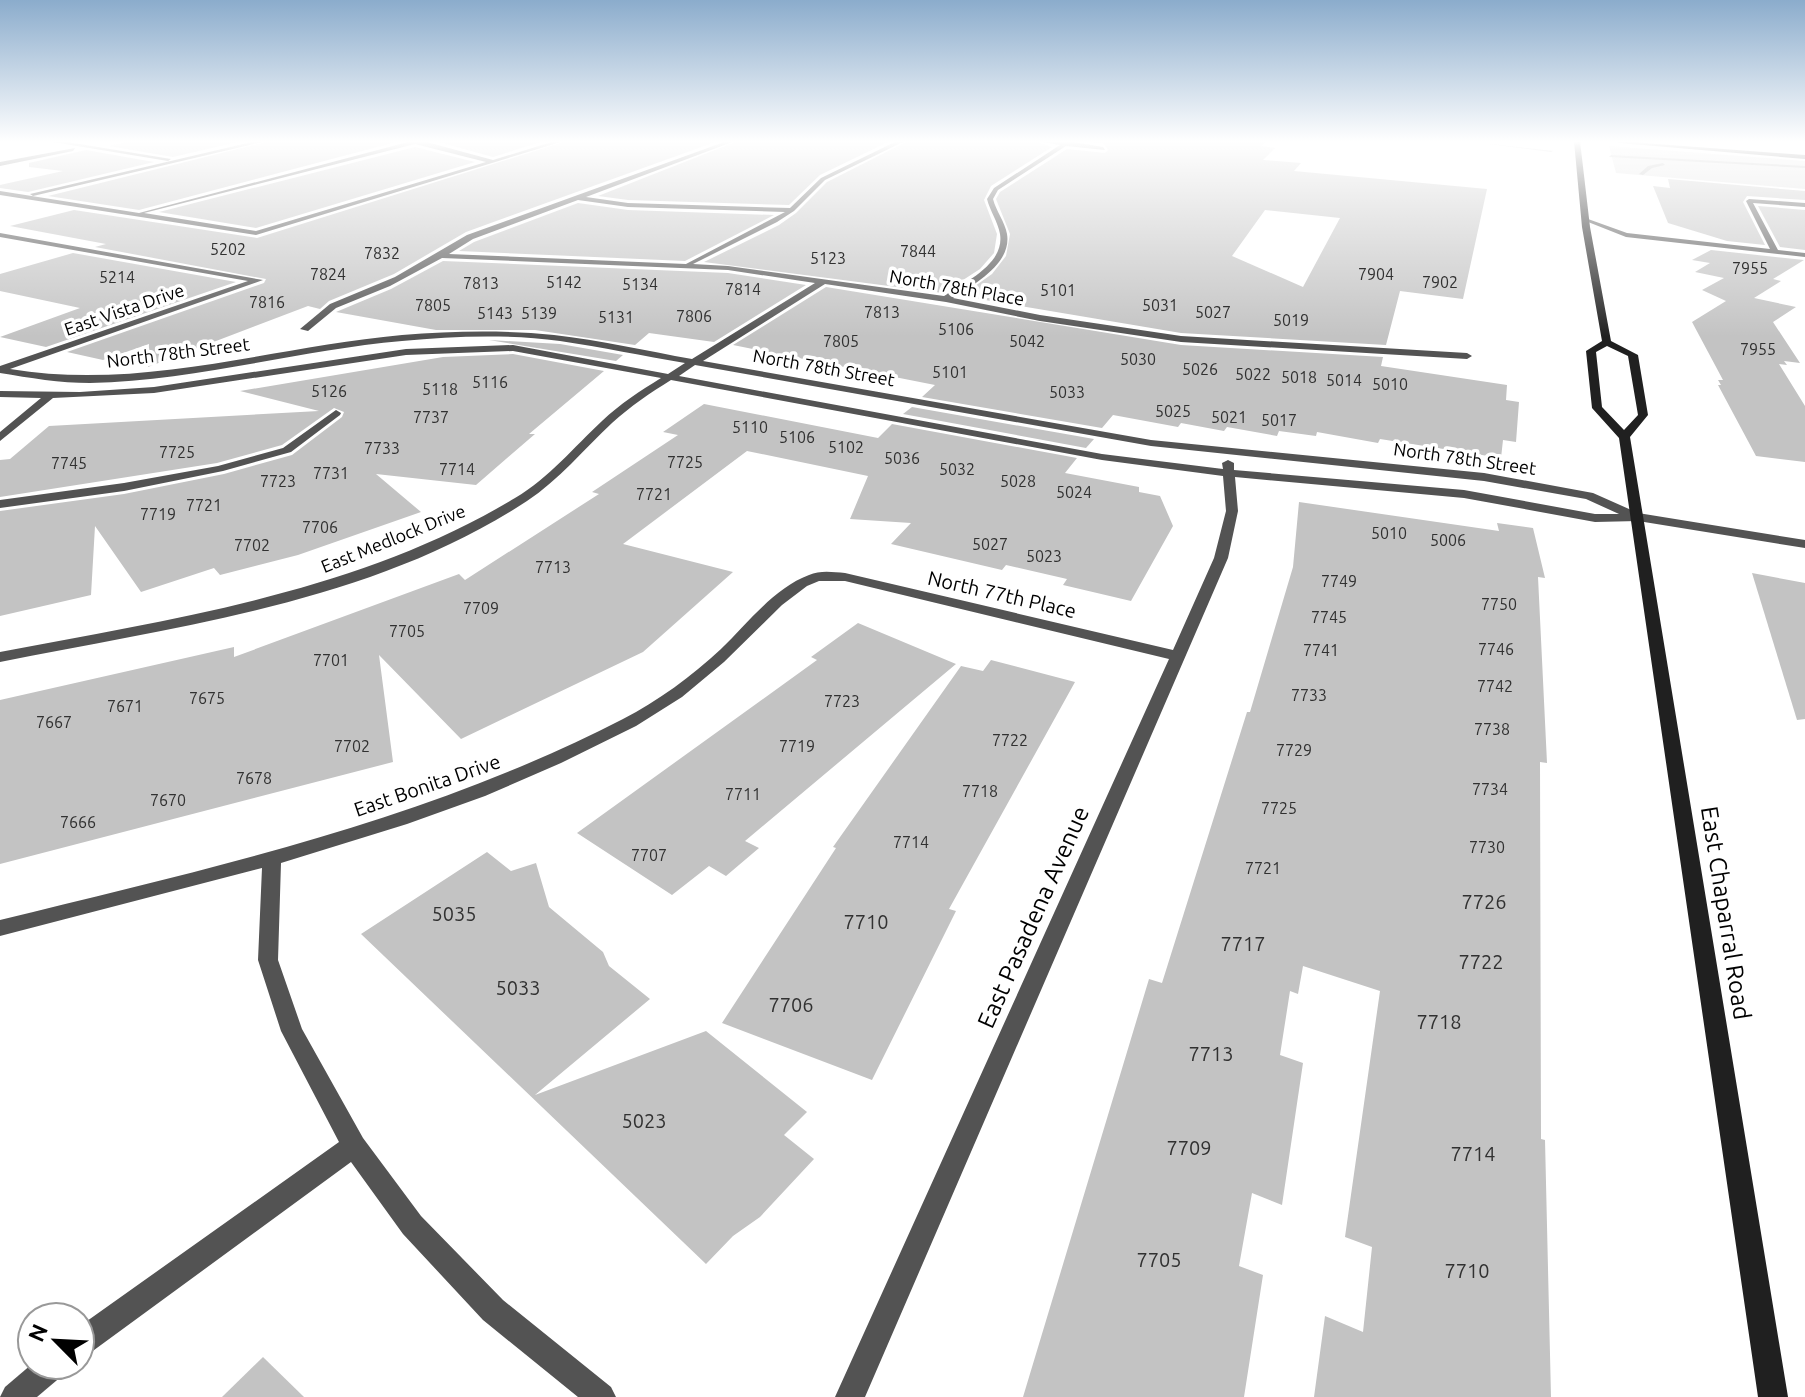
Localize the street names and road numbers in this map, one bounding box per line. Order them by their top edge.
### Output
street label: North 78th Place [888,265,1026,309]
street label: East Vista Drive [61,279,187,339]
street label: North 78th Street [105,333,251,371]
street label: North 78th Street [751,345,897,389]
street label: North 78th Street [1392,438,1538,478]
street label: East Medlock Drive [318,500,468,576]
street label: North 77th Place [926,566,1078,622]
street label: East Bonita Drive [351,749,503,821]
street label: East Pasadena Avenue [972,802,1094,1032]
street label: East Chaparral Road [1696,804,1756,1022]

